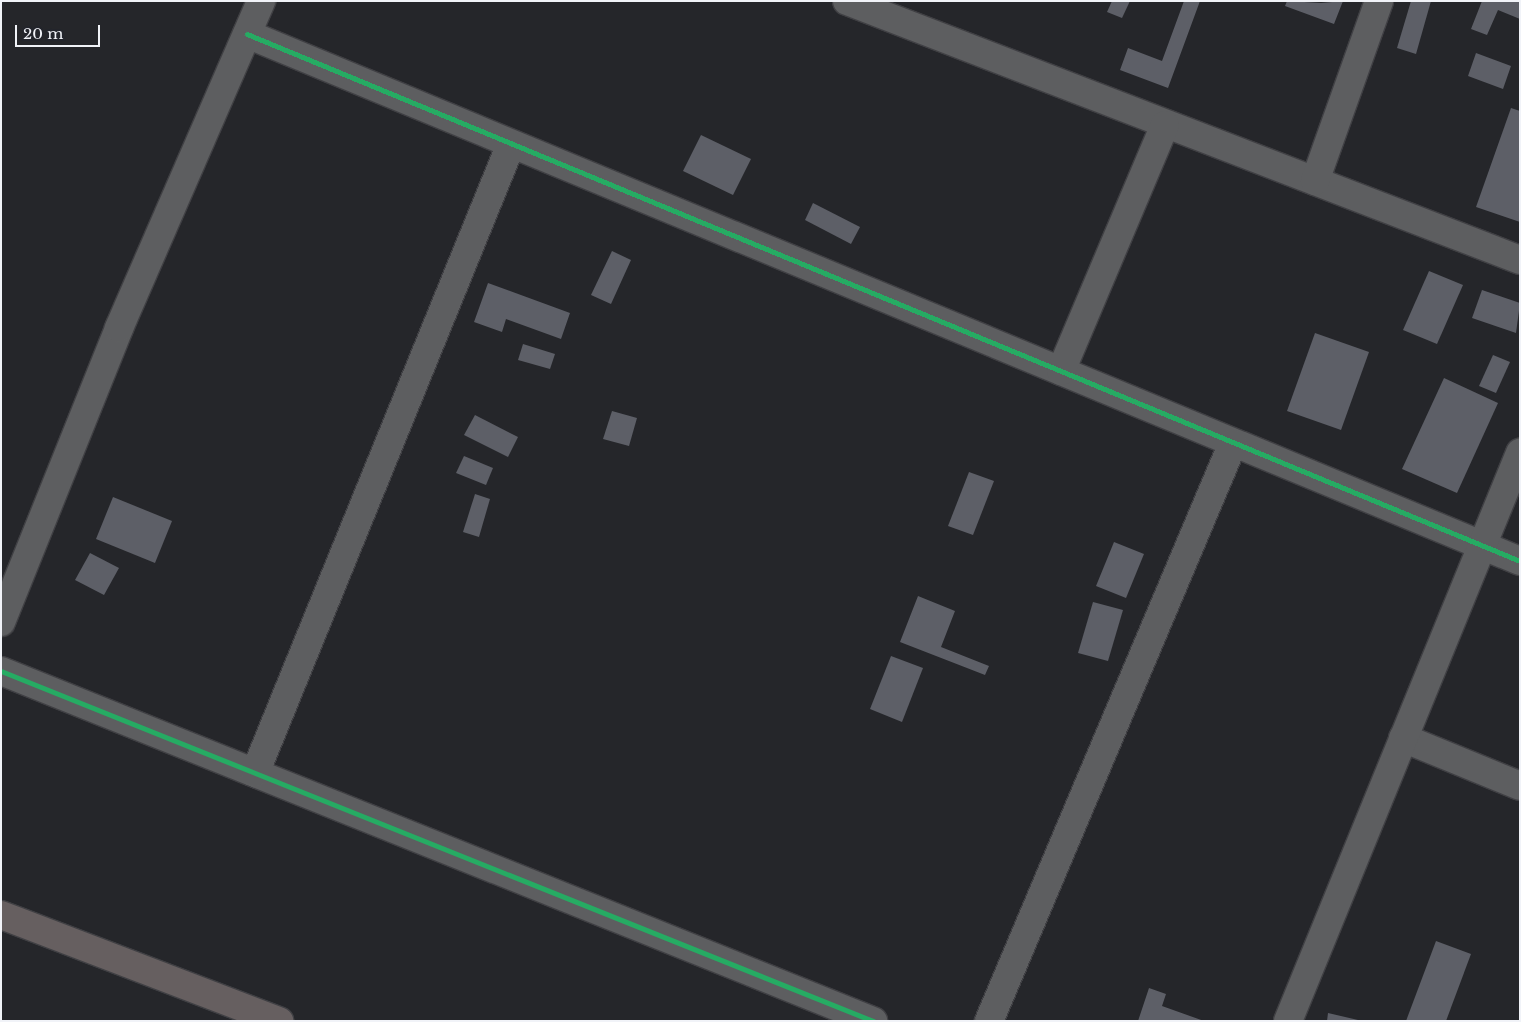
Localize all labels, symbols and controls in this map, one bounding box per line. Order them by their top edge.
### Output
scale bar [18,15,102,47]
text: 20 m [23,24,63,43]

